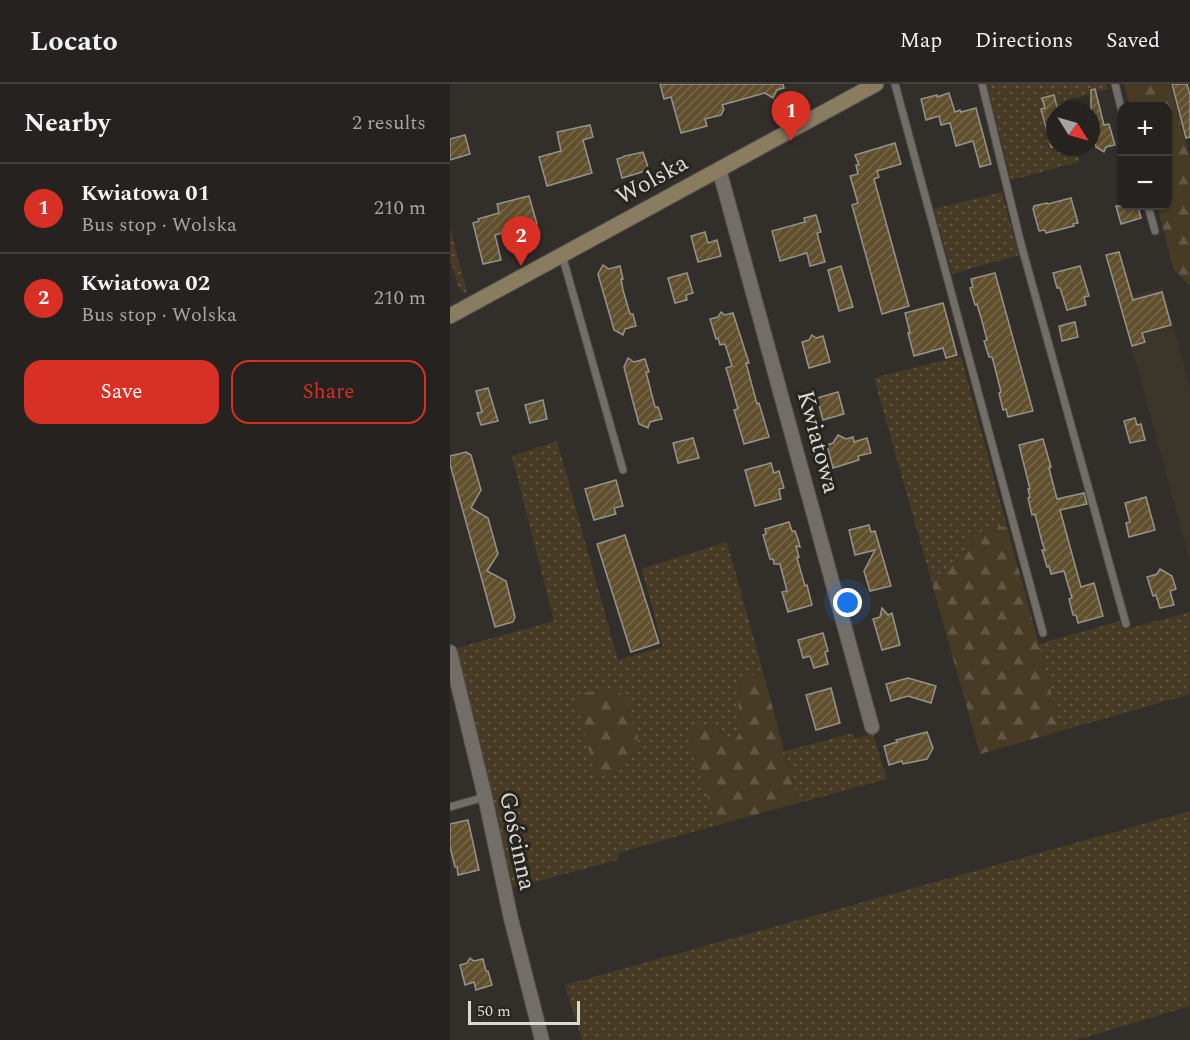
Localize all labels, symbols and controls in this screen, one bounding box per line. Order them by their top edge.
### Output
text: Locato [30,20,118,63]
text: Map [900,25,942,57]
text: Directions [975,25,1073,57]
text: Saved [1106,25,1160,57]
pin: 1 [772,92,810,141]
north arrow [1046,102,1100,156]
map controls [1118,102,1172,210]
button: + [1118,102,1172,156]
text: Nearby [24,103,110,143]
text: 2 results [352,108,426,138]
street label: Wolska [609,145,695,215]
button: − [1118,156,1172,210]
text: Kwiatowa 01 [81,177,210,210]
text: 1 [38,193,49,223]
text: 210 m [374,193,426,223]
text: Bus stop · Wolska [81,210,237,240]
pin: 2 [502,216,540,266]
text: Kwiatowa 02 [81,267,210,300]
text: 2 [38,283,49,313]
text: 210 m [374,283,426,313]
text: Bus stop · Wolska [81,300,237,330]
button: Save [24,360,219,424]
button: Share [231,360,426,424]
street label: Kwiatowa [787,386,849,498]
your location [833,588,862,617]
street label: Gościnna [489,788,545,894]
scale bar [468,998,580,1026]
text: 50 m [477,999,511,1023]

